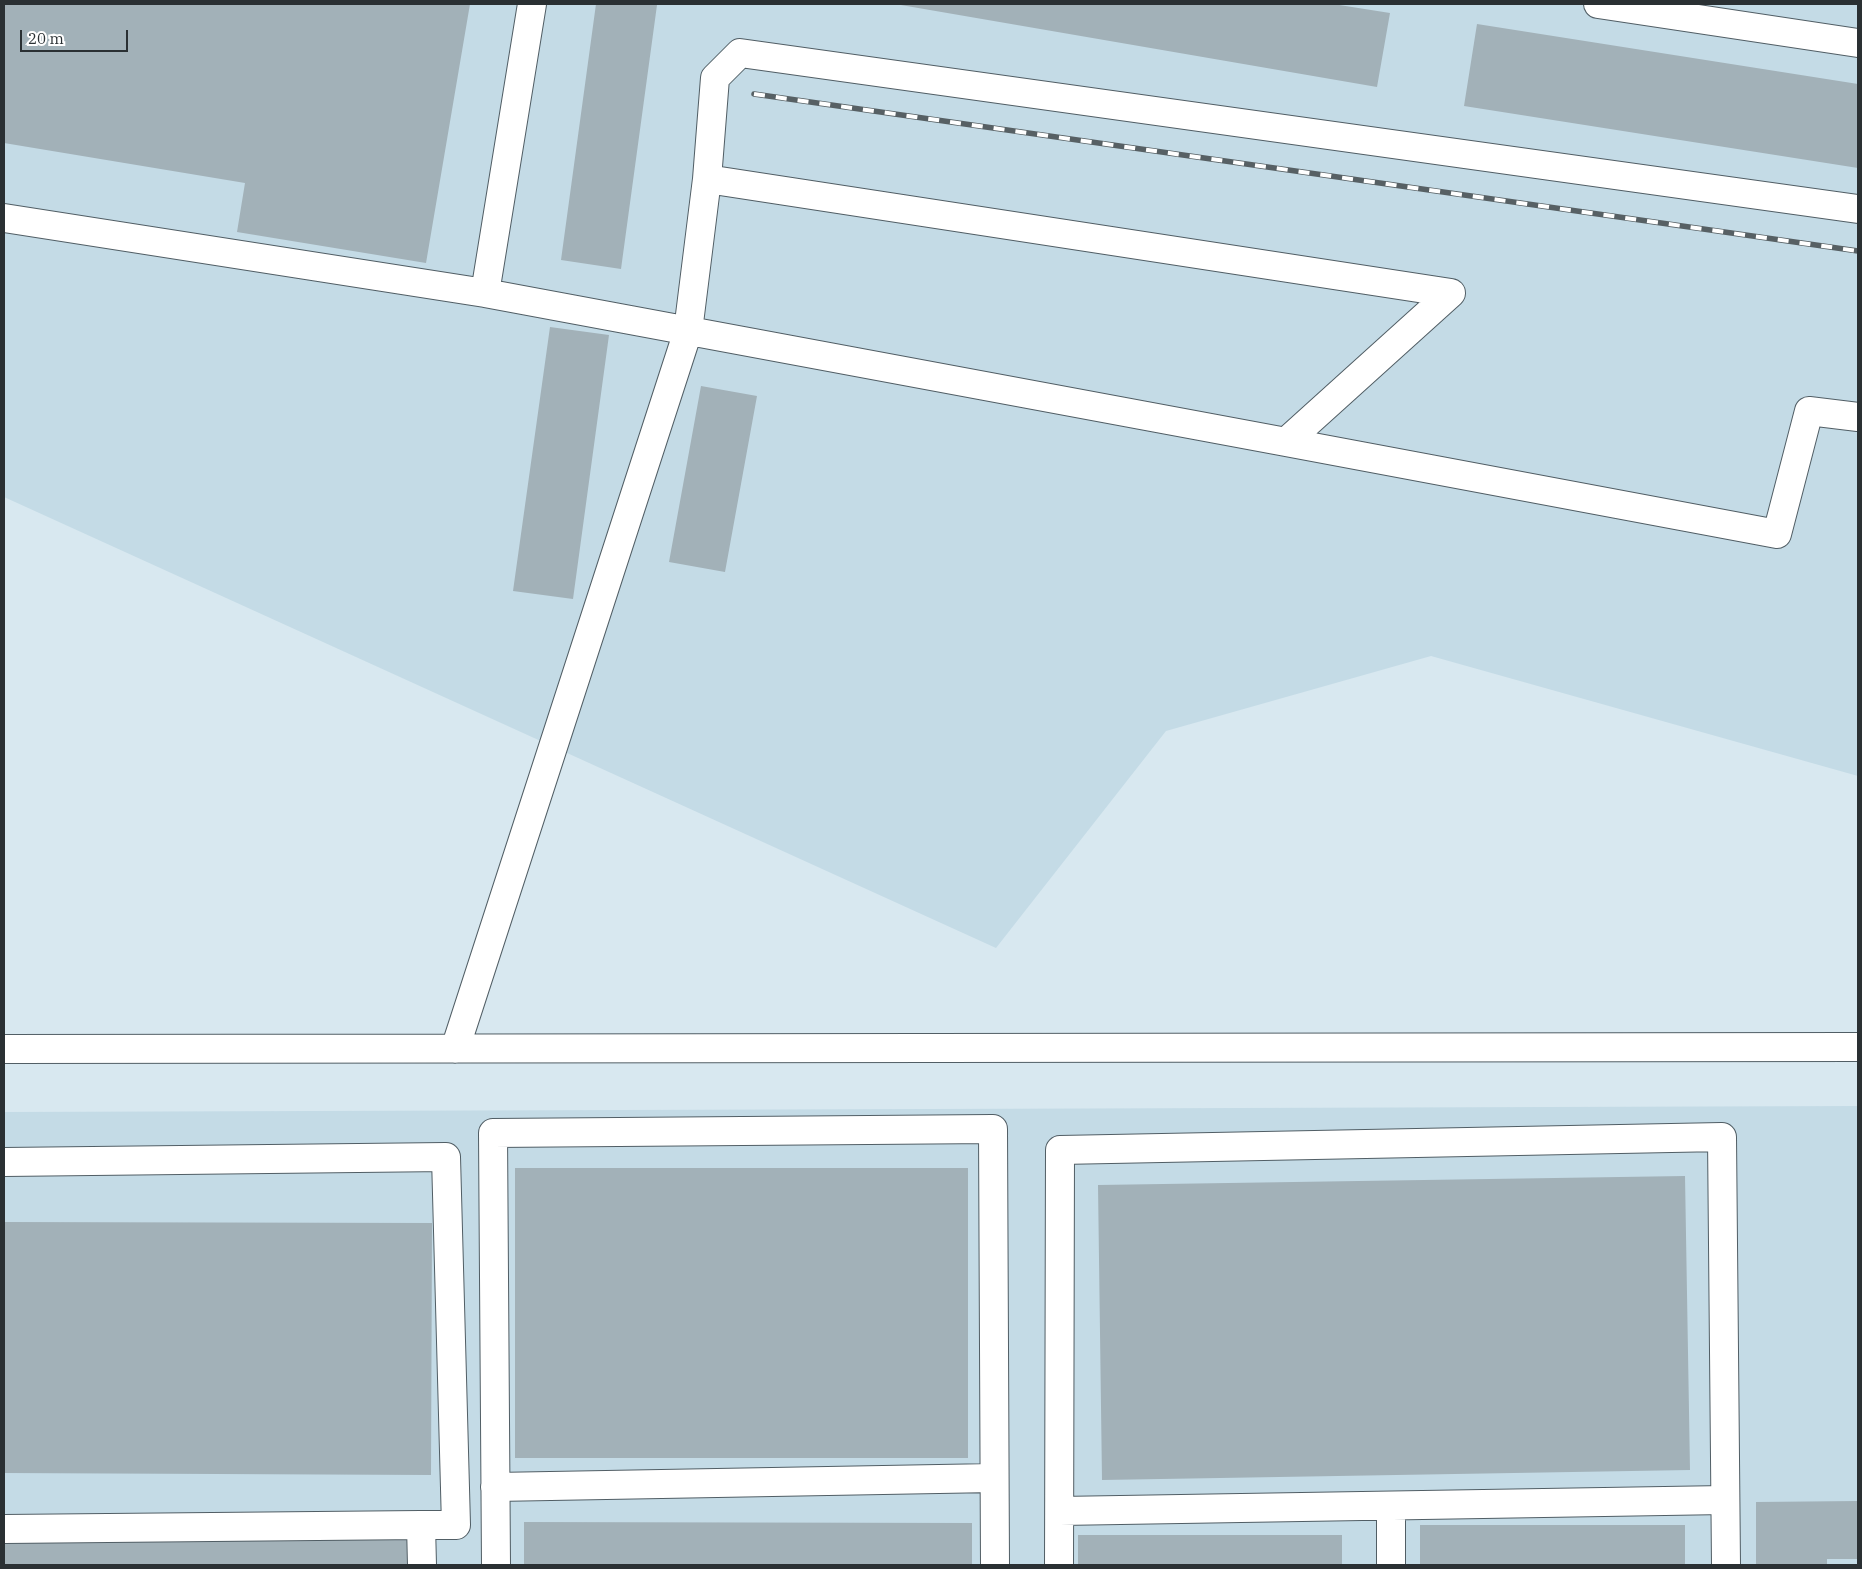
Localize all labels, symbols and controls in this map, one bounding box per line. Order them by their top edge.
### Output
scale bar [22,20,130,52]
text: 20 m [28,29,64,48]

